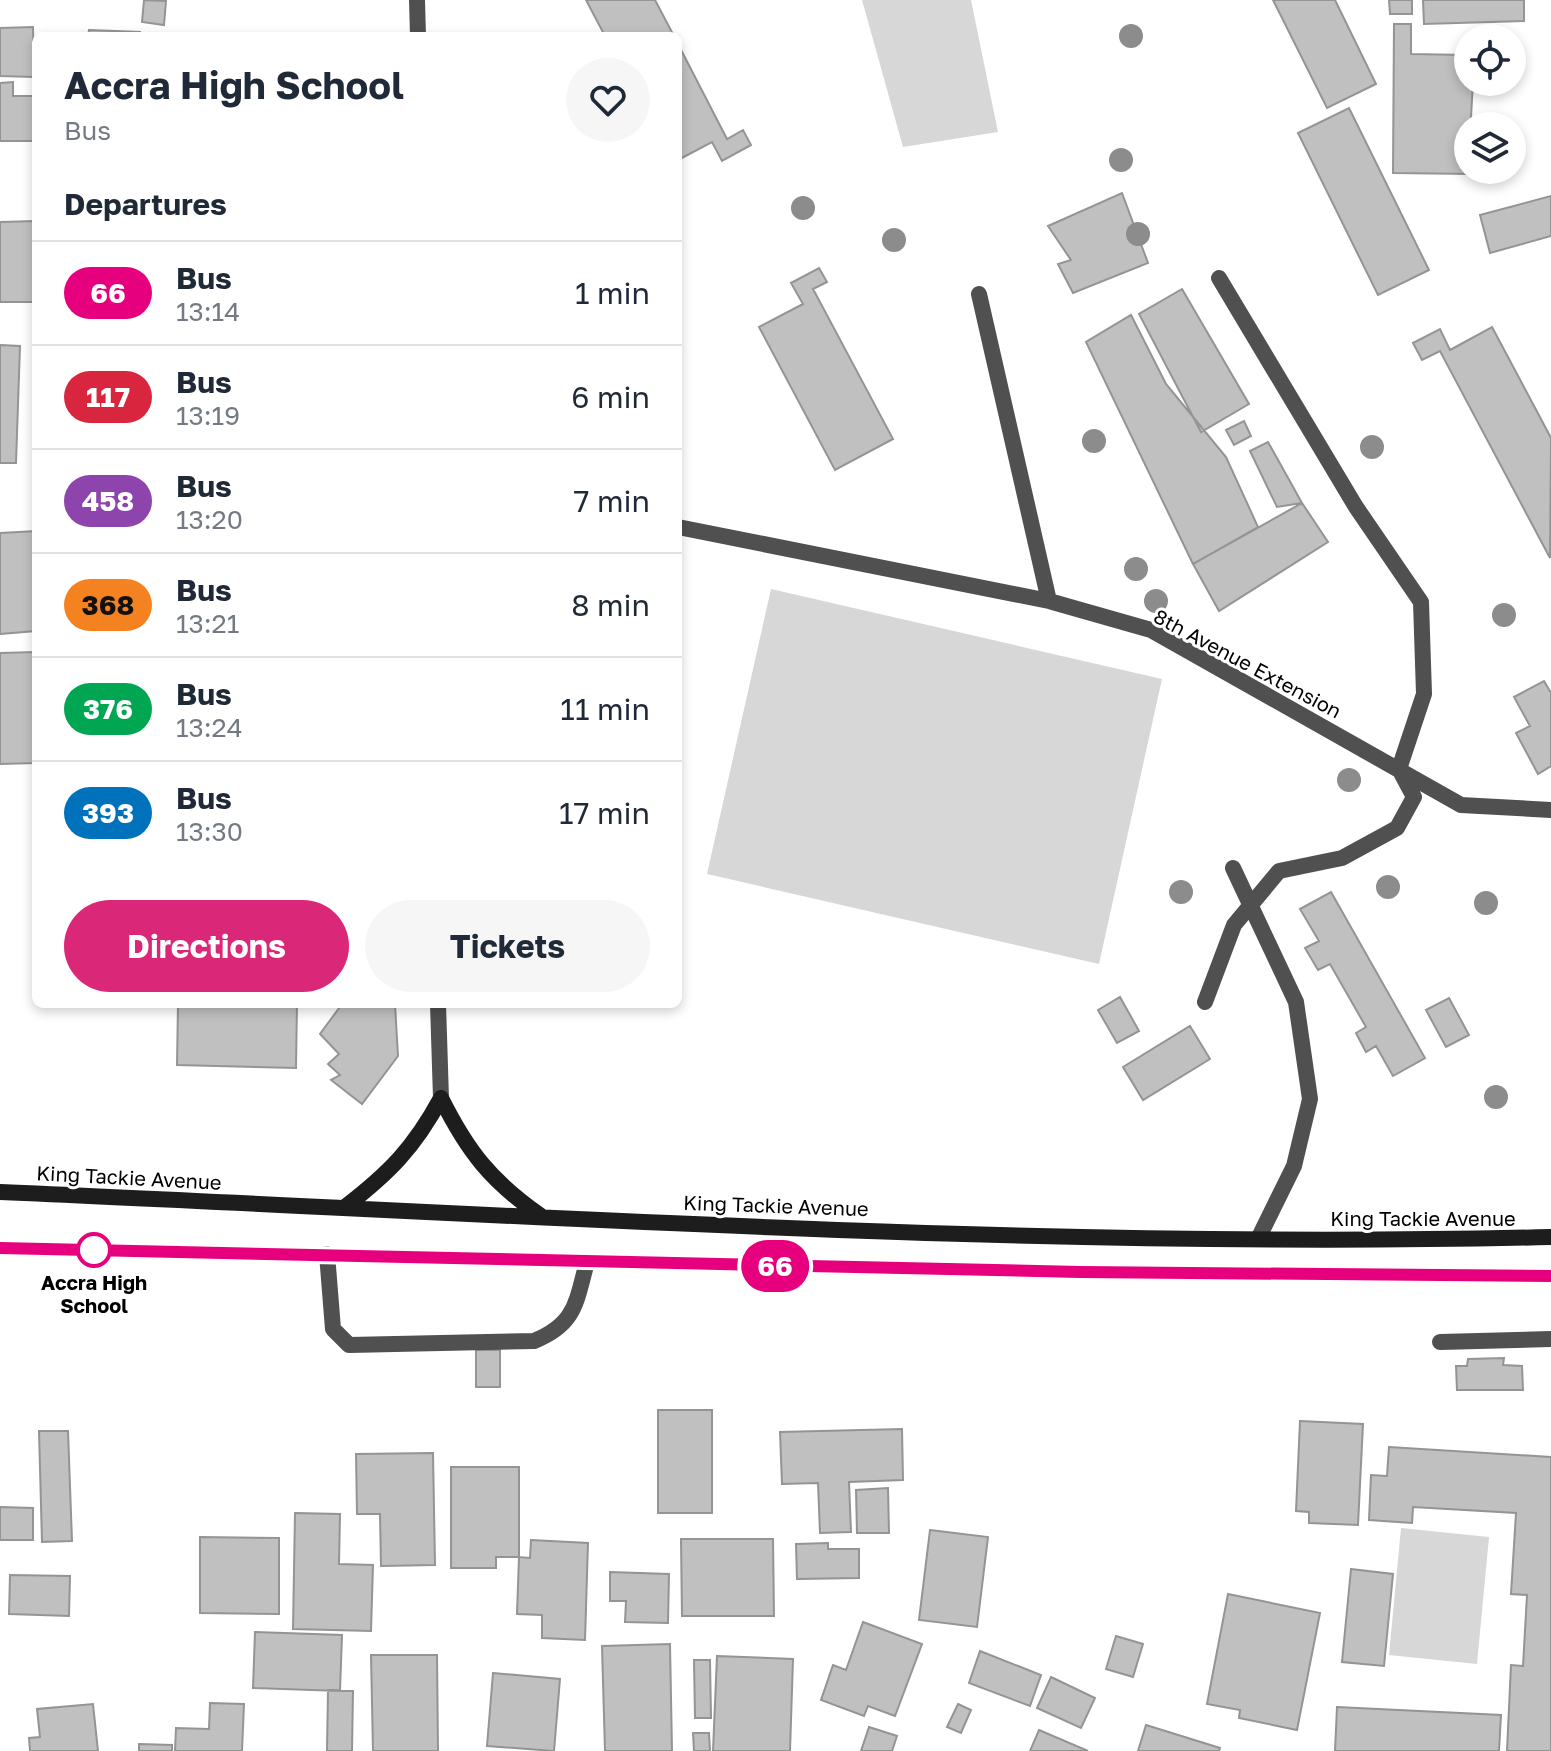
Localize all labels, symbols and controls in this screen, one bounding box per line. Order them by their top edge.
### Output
map controls [1454,24,1526,184]
button: locate [1454,24,1526,96]
button: heart [566,58,650,142]
text: Accra High School [64,62,404,107]
button: layers [1454,112,1526,184]
text: Bus [64,115,111,146]
text: Departures [64,186,227,222]
text: Bus [176,260,232,296]
text: 1 min [575,275,650,311]
text: 66 [90,276,126,309]
text: 13:14 [176,296,240,327]
text: Bus [176,364,232,400]
text: 6 min [571,379,650,415]
text: 117 [86,380,130,413]
text: 13:19 [176,400,240,431]
text: Bus [176,468,232,504]
text: 7 min [574,483,650,519]
text: 458 [82,484,134,517]
text: 13:20 [176,504,243,535]
text: Bus [176,572,232,608]
text: 8 min [571,587,650,623]
text: 368 [82,588,134,621]
street label: 8th Avenue Extension [1150,603,1346,723]
text: 13:21 [176,608,239,639]
text: Bus [176,676,232,712]
text: 11 min [560,691,650,727]
text: 376 [83,692,133,725]
text: 13:24 [176,712,243,743]
text: Bus [176,780,232,816]
text: 17 min [559,795,650,831]
text: 393 [82,796,134,829]
text: 13:30 [176,816,243,847]
button: Directions [64,900,349,992]
button: Tickets [365,900,650,992]
street label: King Tackie Avenue [36,1160,222,1194]
street label: King Tackie Avenue [683,1190,869,1220]
street label: King Tackie Avenue [1330,1206,1516,1230]
marker: Accra High School [77,1233,111,1267]
line badge: 66 [739,1240,811,1292]
text: 66 [757,1249,793,1282]
place label: Accra High School [41,1270,147,1317]

